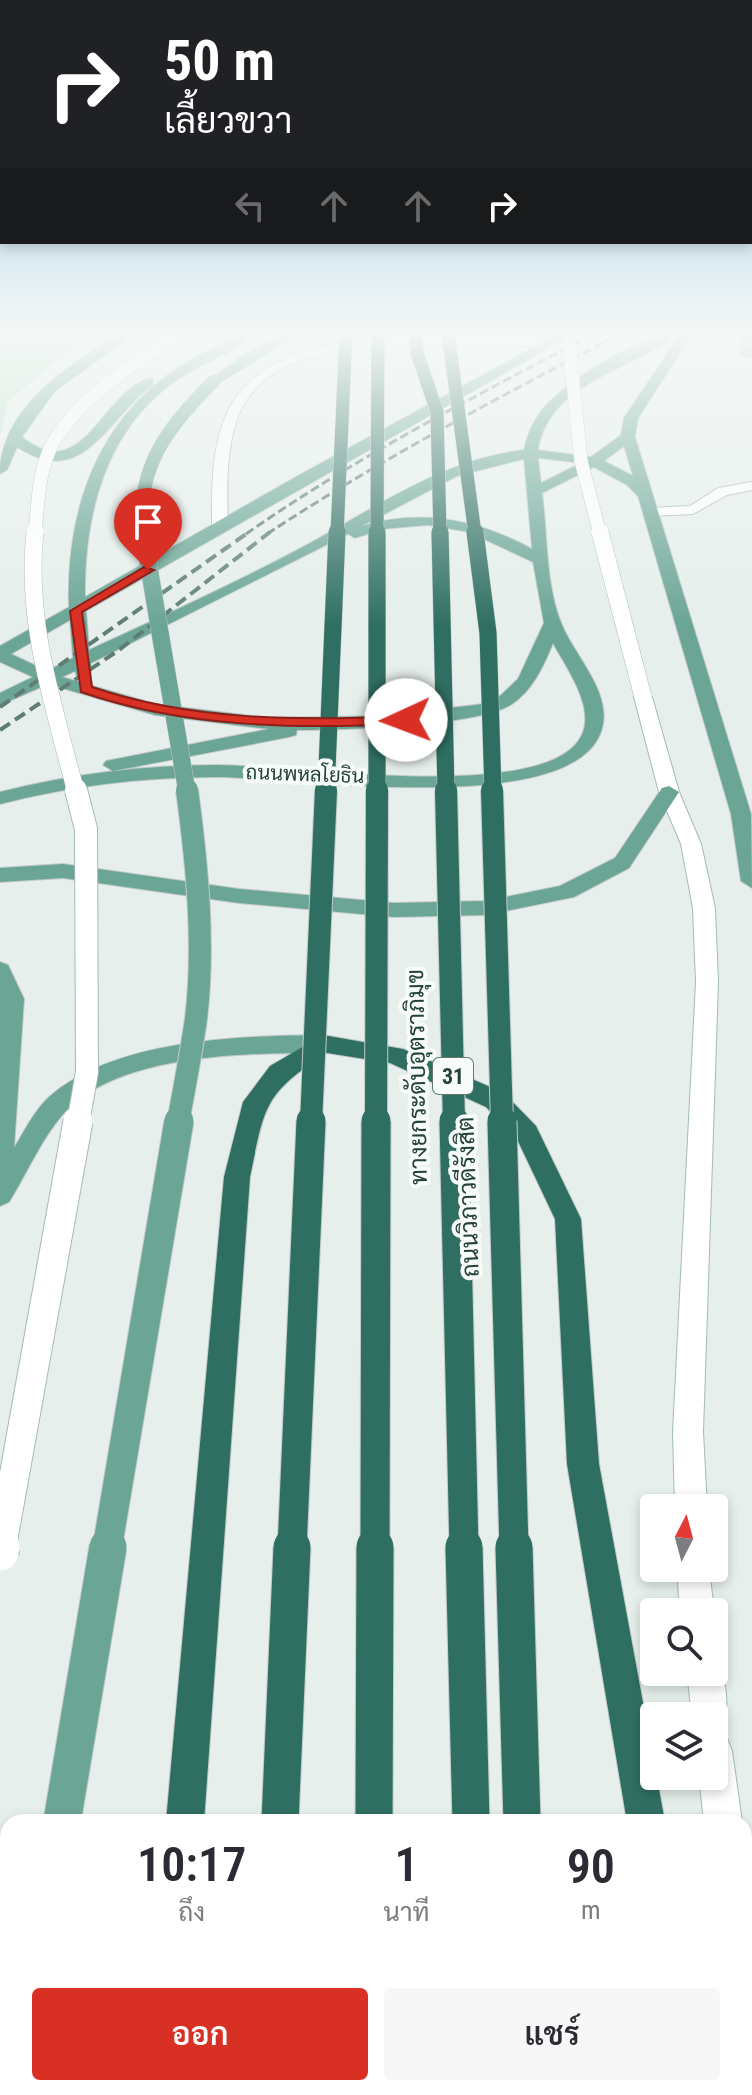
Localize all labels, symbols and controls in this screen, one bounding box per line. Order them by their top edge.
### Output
text: 50 m [164,28,275,94]
icon: right [32,32,136,136]
text: เลี้ยวขวา [164,100,292,142]
icon: left [228,184,272,228]
icon: ahead [312,184,356,228]
icon: ahead [396,184,440,228]
icon: right [480,184,524,228]
pin [114,488,182,570]
icon: arrive [126,500,170,544]
position arrow [364,678,448,762]
street label: ถนนพหลโยธิน [245,759,365,788]
street label: ทางยกระดับอุตราภิมุข [401,969,435,1185]
road number: 31 [433,1058,473,1094]
street label: ถนนวิภาวดีรังสิต [450,1116,485,1278]
north arrow [640,1494,728,1582]
map controls [640,1494,728,1790]
button: search [640,1598,728,1686]
button: layers [640,1702,728,1790]
text: 10:17 [137,1836,246,1893]
text: 1 [394,1836,419,1893]
text: 90 [567,1838,615,1895]
text: m [581,1895,601,1925]
text: ถึง [178,1897,205,1927]
text: นาที [383,1897,430,1927]
button: ออก [32,1988,368,2080]
button: แชร์ [384,1988,720,2080]

